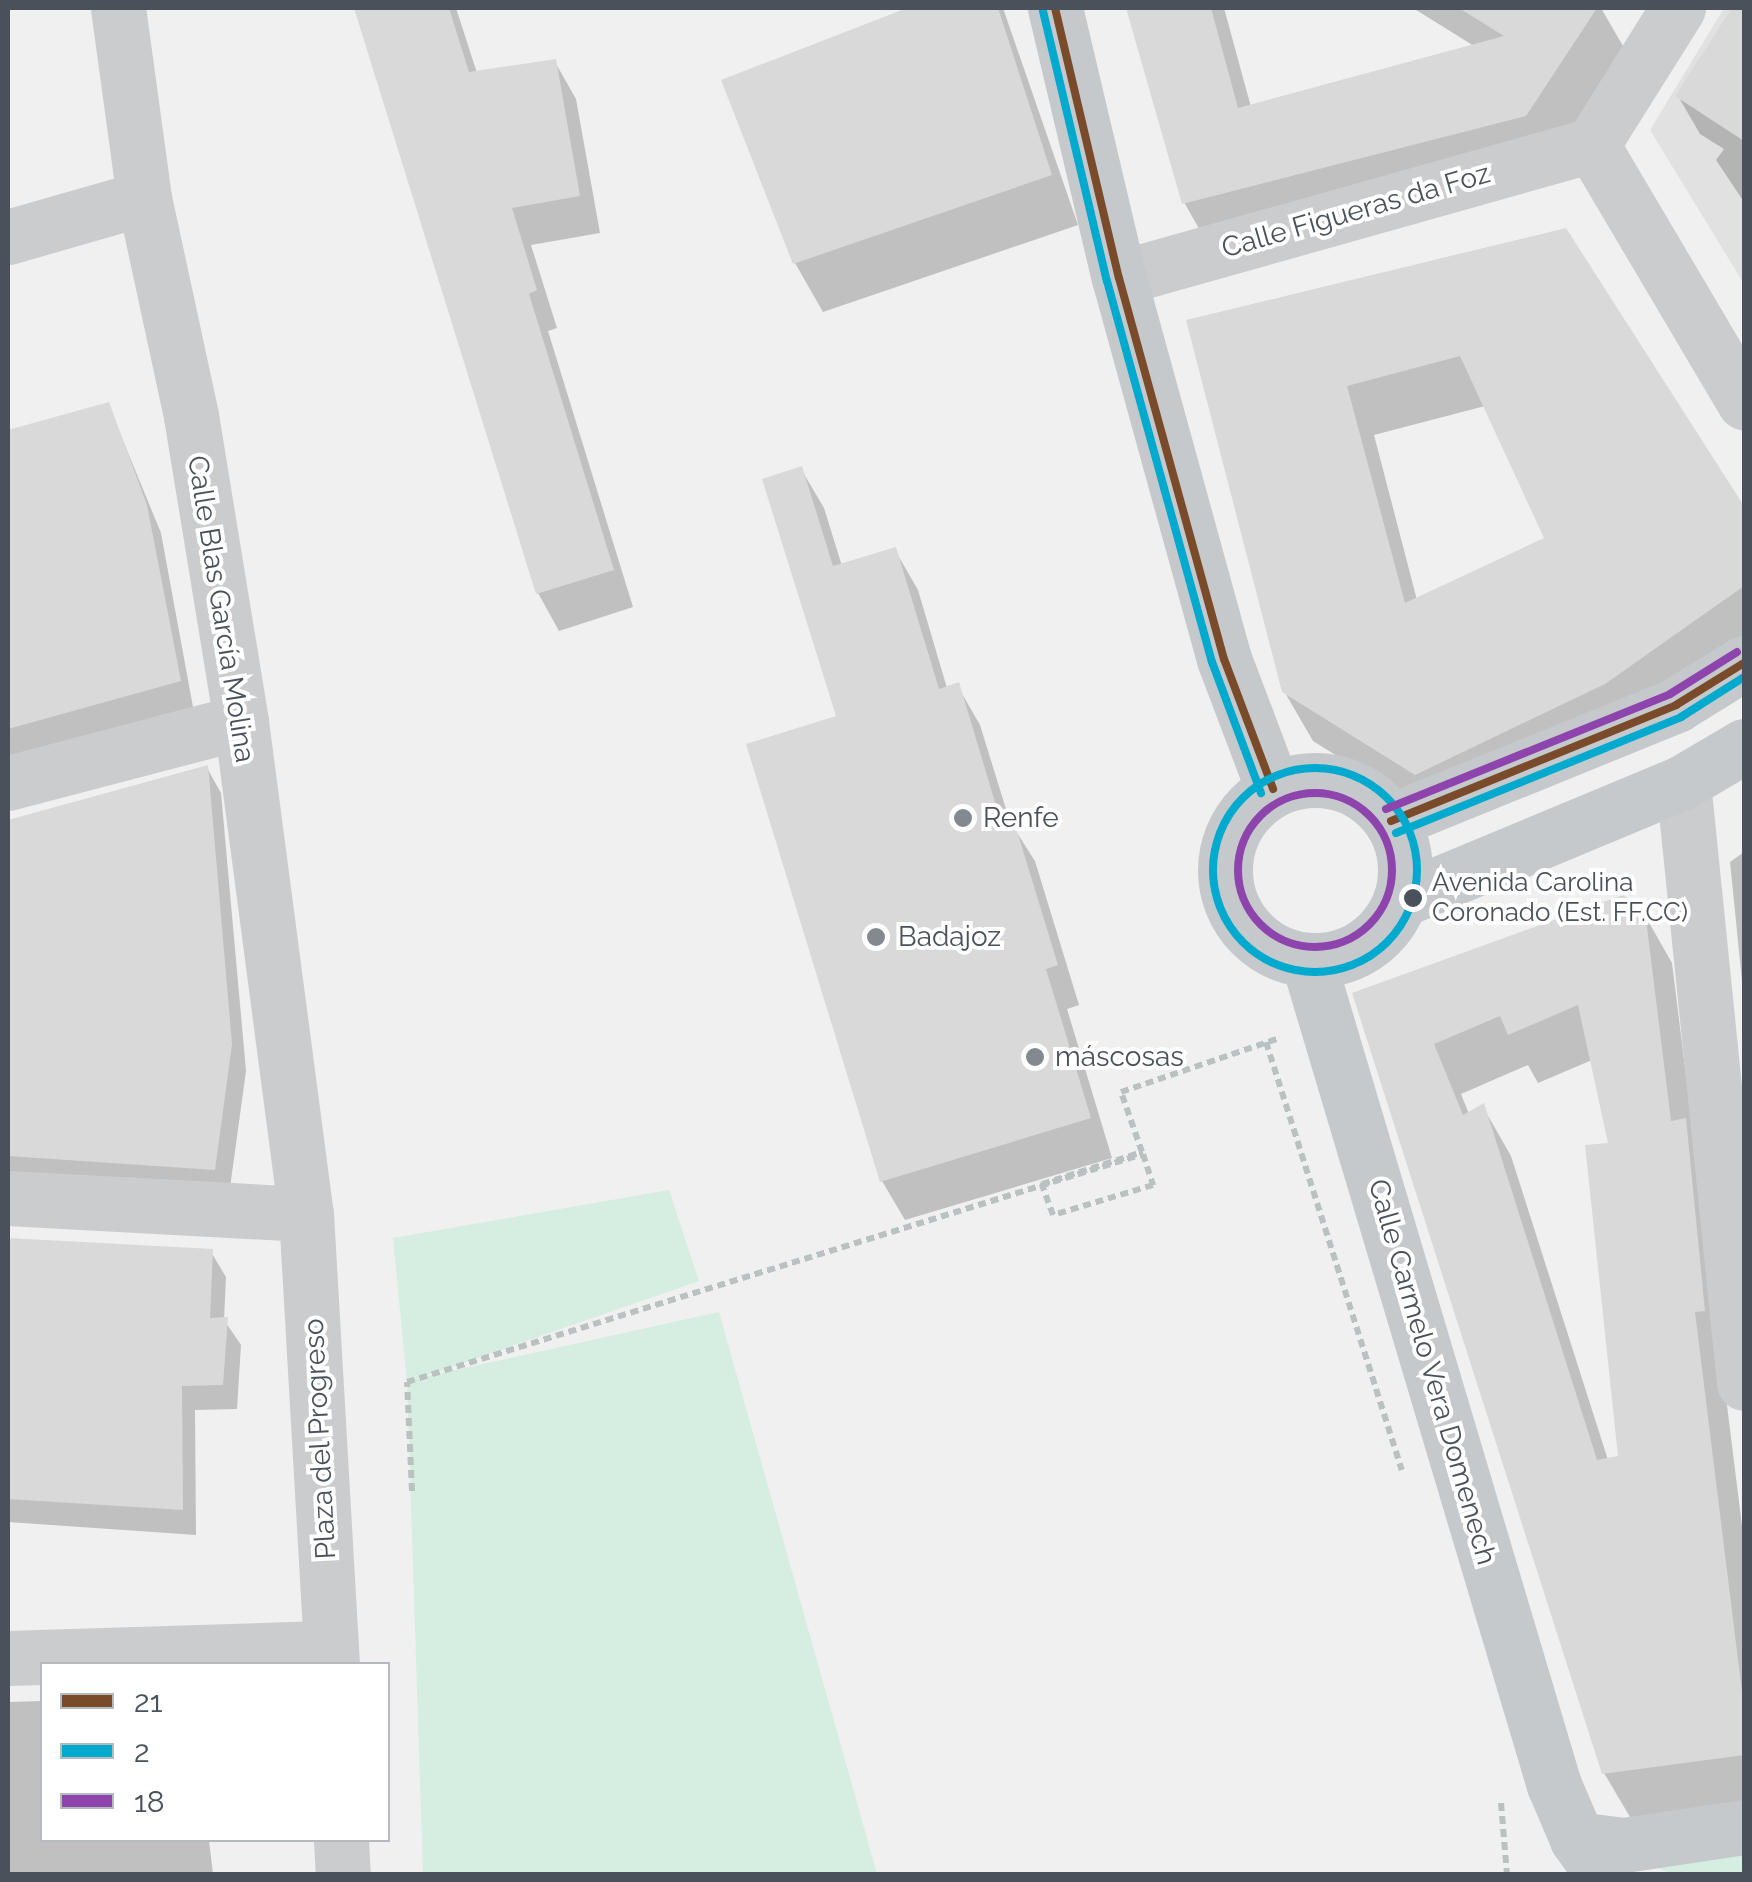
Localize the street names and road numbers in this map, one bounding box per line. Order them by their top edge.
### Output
street label: Calle Figueras da Foz [1218,157,1494,265]
street label: Calle Blas García Molina [180,453,262,765]
street label: Calle Carmelo Vera Domenech [1361,1175,1503,1569]
street label: Plaza del Progreso [297,1317,343,1561]

